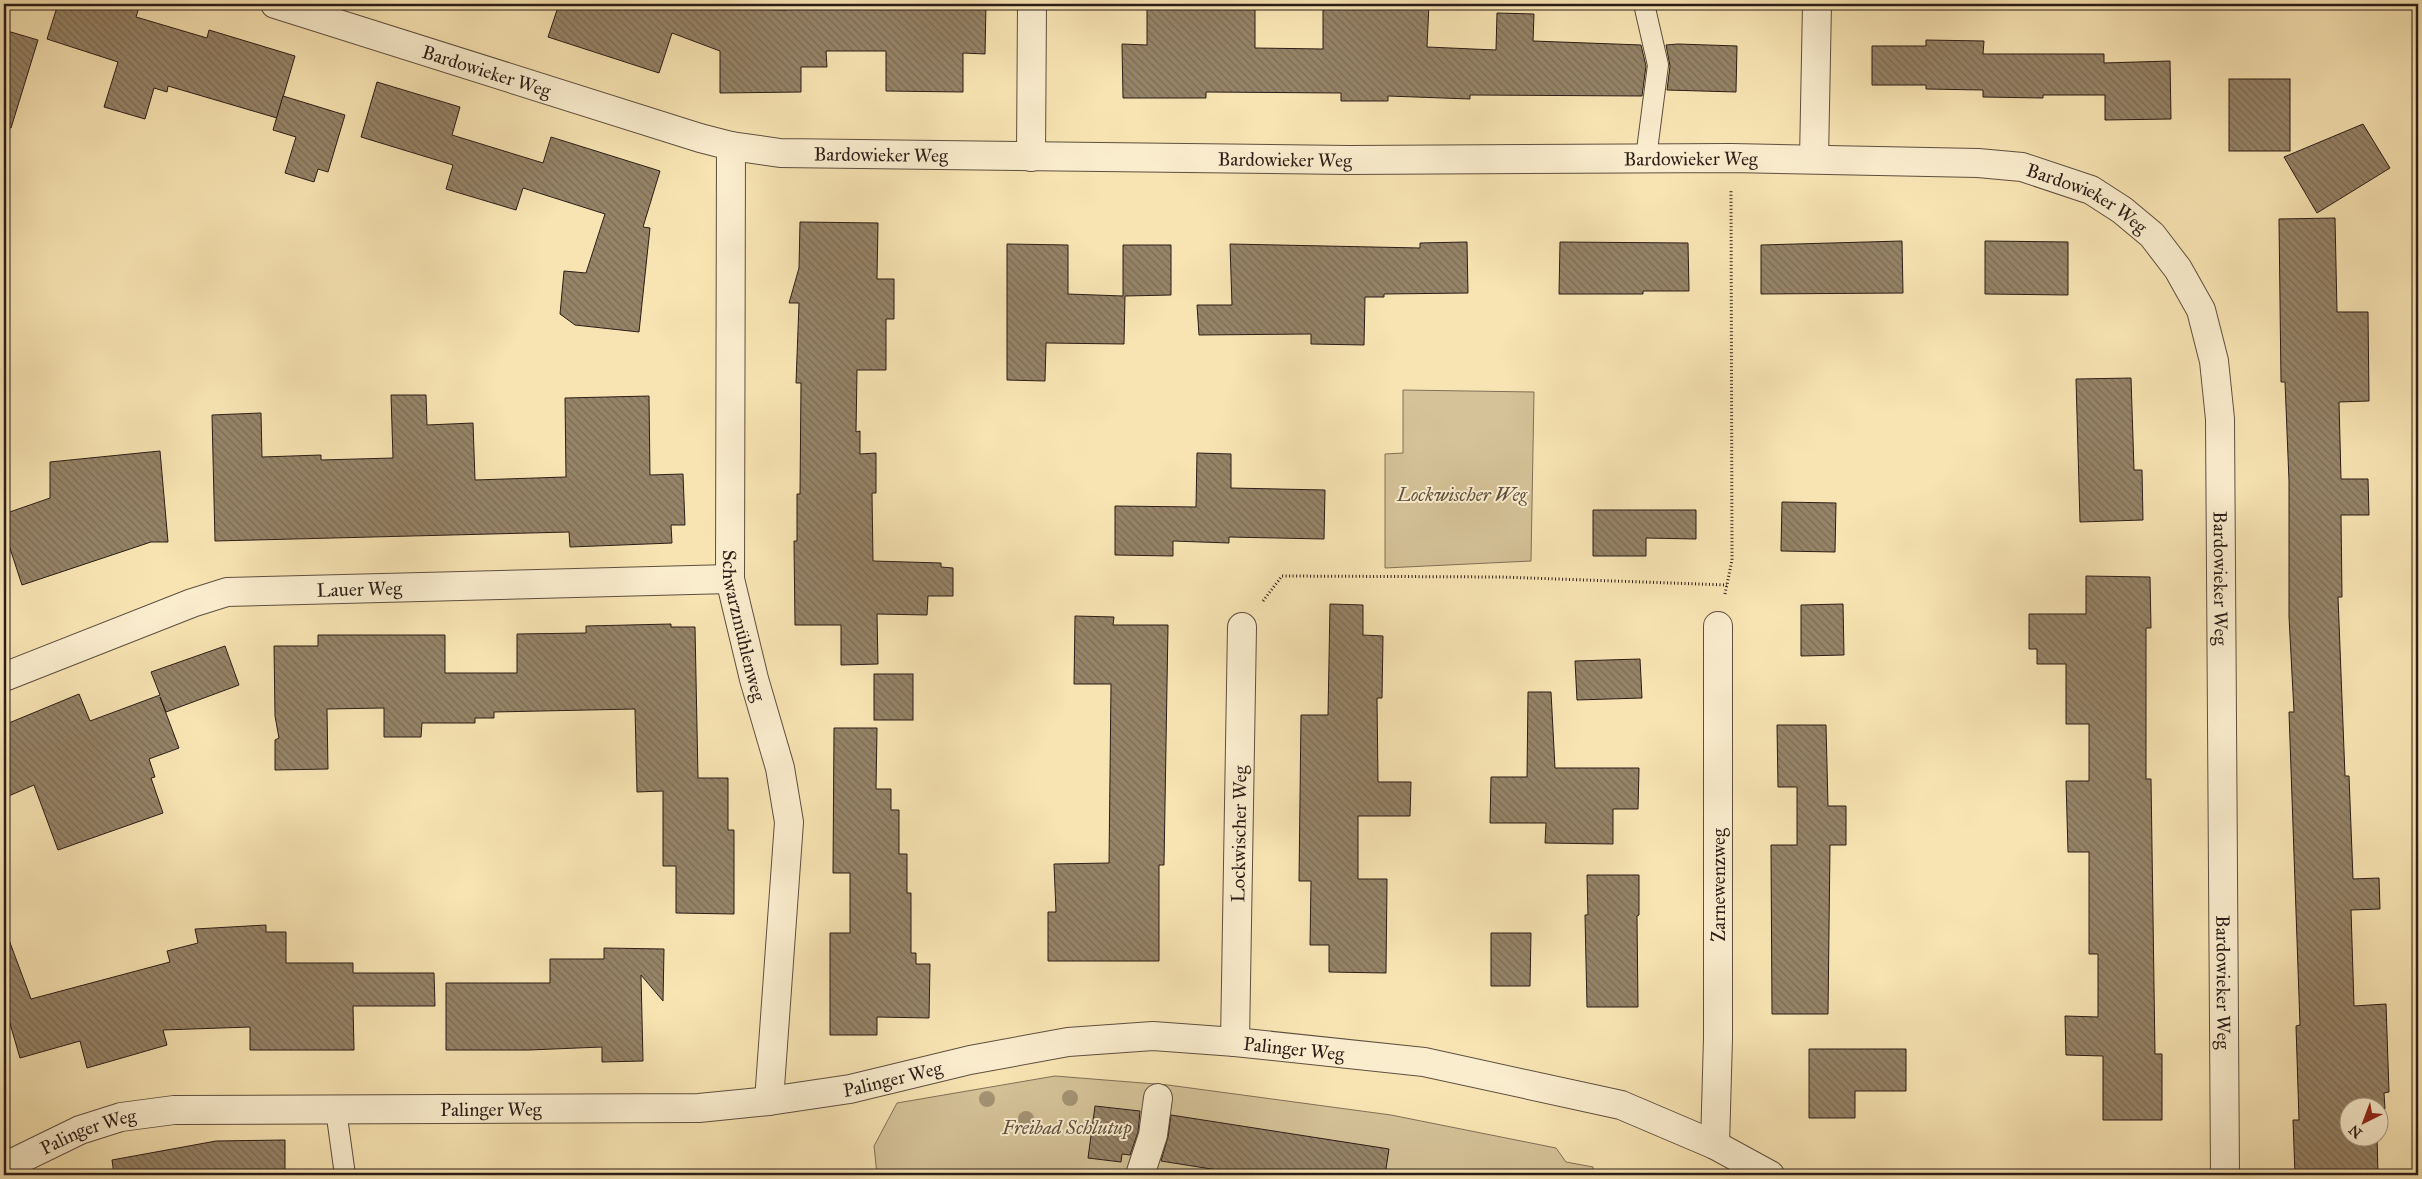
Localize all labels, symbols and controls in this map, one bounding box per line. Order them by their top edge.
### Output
street label: Bardowieker Weg [419,40,554,103]
street label: Bardowieker Weg [814,142,948,168]
street label: Bardowieker Weg [1218,147,1352,173]
street label: Bardowieker Weg [1624,147,1758,172]
street label: Bardowieker Weg [2023,158,2152,239]
park label: Lockwischer Weg [1396,483,1528,506]
street label: Bardowieker Weg [2208,511,2232,645]
street label: Schwarzmühlenweg [718,550,771,704]
street label: Lauer Weg [316,576,402,602]
street label: Lockwischer Weg [1226,765,1253,903]
street label: Zarnewenzweg [1707,828,1731,942]
street label: Bardowieker Weg [2211,915,2235,1049]
street label: Palinger Weg [1242,1032,1346,1067]
street label: Palinger Weg [842,1056,945,1102]
north arrow [2340,1096,2390,1146]
street label: Palinger Weg [440,1098,542,1122]
street label: Palinger Weg [36,1104,138,1160]
park label: Freibad Schlutup [1001,1116,1132,1140]
text: N [2345,1121,2366,1142]

